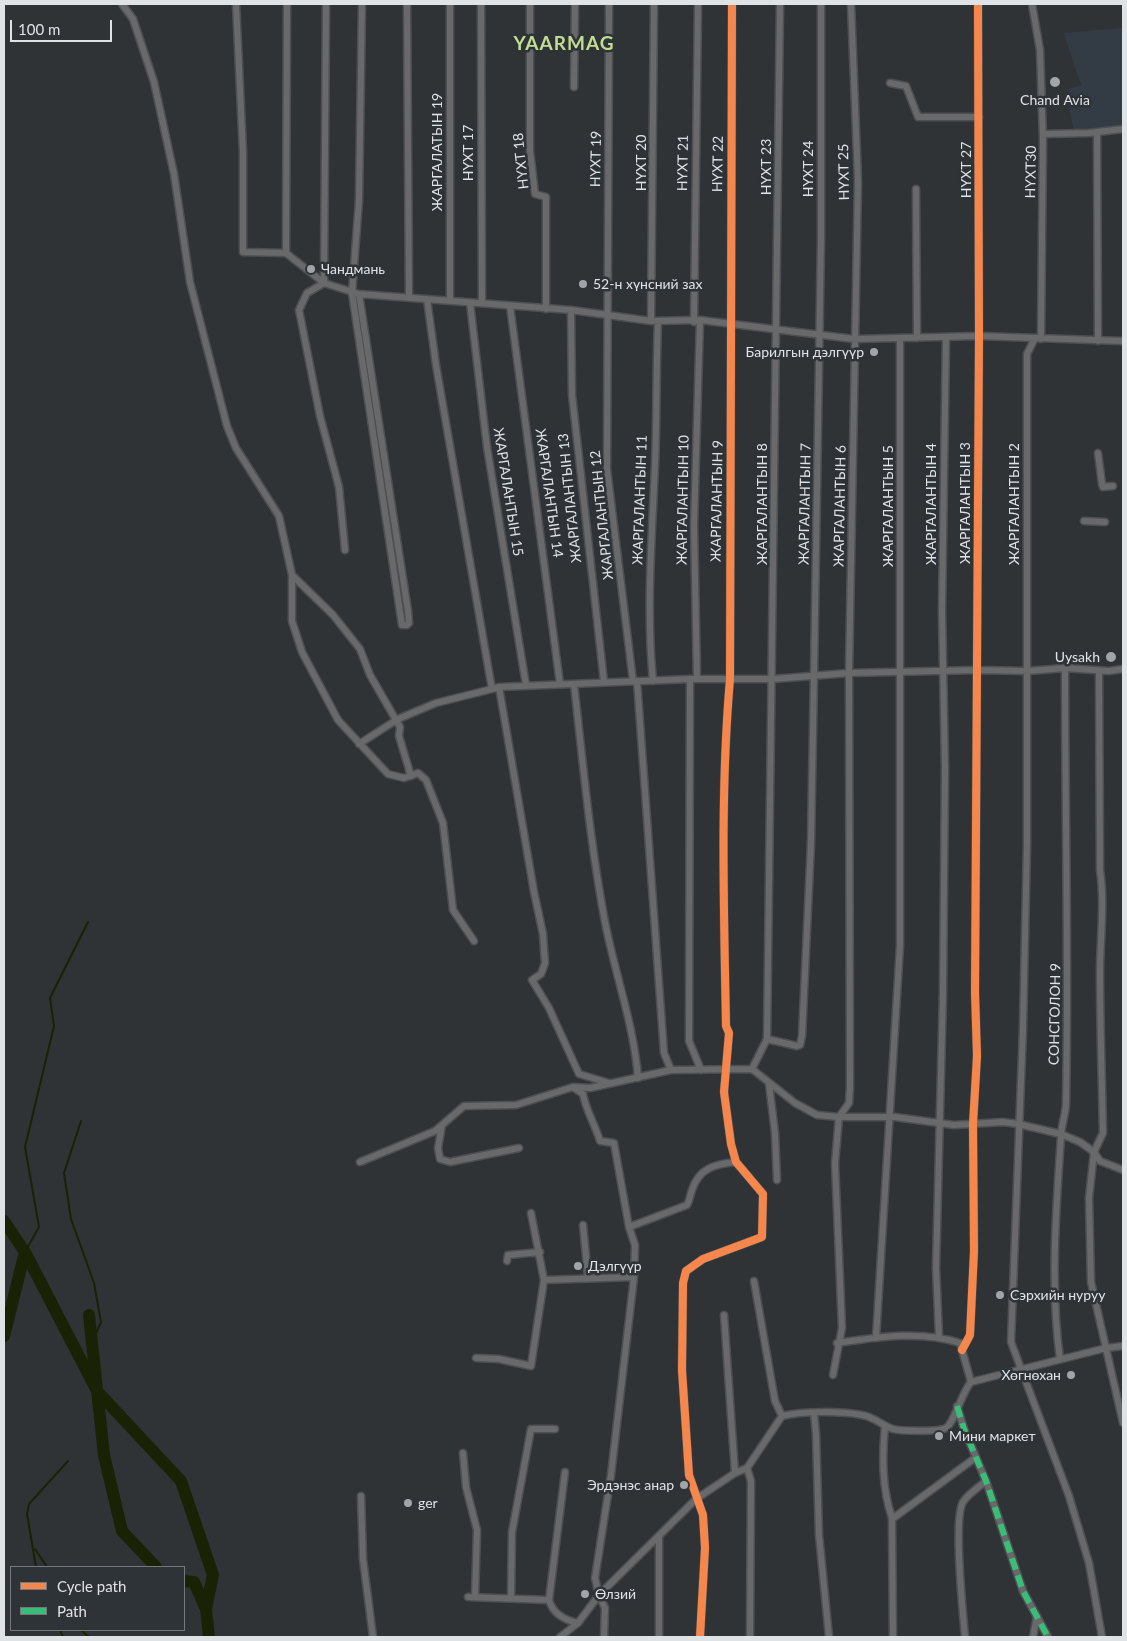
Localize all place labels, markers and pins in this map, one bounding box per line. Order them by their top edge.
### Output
marker: Chand Avia [1048,75,1062,89]
place label: Chand Avia [1020,92,1090,108]
place label: Чандмань [321,261,385,277]
marker: Чандмань [305,263,317,275]
place label: 52-н хүнсний зах [593,276,702,292]
marker: 52-н хүнсний зах [577,278,589,290]
place label: Барилгын дэлгүүр [746,344,864,360]
marker: Барилгын дэлгүүр [868,346,880,358]
place label: Uysakh [1055,649,1100,665]
marker: Uysakh [1104,650,1118,664]
place label: Дэлгүүр [588,1258,642,1274]
marker: Дэлгүүр [572,1260,584,1272]
place label: Сэрхийн нуруу [1010,1287,1105,1303]
marker: Сэрхийн нуруу [994,1289,1006,1301]
place label: Хөгнөхан [1001,1367,1061,1383]
marker: Хөгнөхан [1065,1369,1077,1381]
place label: Мини маркет [949,1428,1035,1444]
marker: Мини маркет [933,1430,945,1442]
place label: Эрдэнэс анар [587,1477,674,1493]
marker: Эрдэнэс анар [678,1479,690,1491]
place label: ger [418,1495,438,1511]
marker: ger [402,1497,414,1509]
place label: Өлзий [595,1586,636,1602]
marker: Өлзий [579,1588,591,1600]

